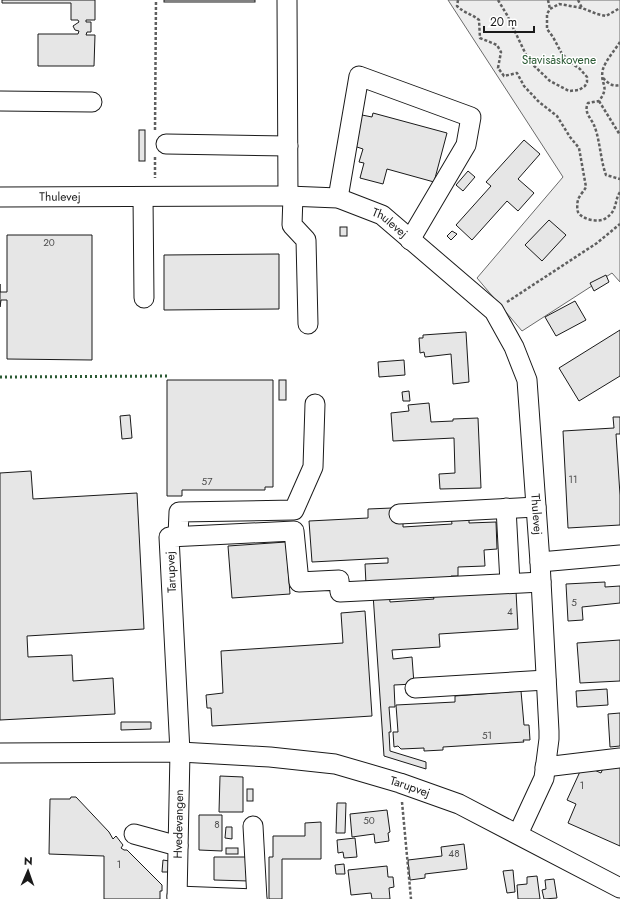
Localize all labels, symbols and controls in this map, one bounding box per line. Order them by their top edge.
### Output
scale bar [484,8,534,34]
text: 20 m [490,13,517,31]
park label: Stavisåskovene [522,51,596,69]
street label: Thulevej [39,188,81,206]
street label: Thulevej [370,203,412,242]
house number: 20 [43,235,55,250]
house number: 11 [569,472,578,487]
house number: 57 [202,474,213,489]
street label: Thulevej [526,493,547,536]
street label: Tarupvej [161,551,181,593]
house number: 5 [571,595,577,610]
house number: 4 [507,604,513,619]
house number: 51 [482,728,492,743]
street label: Tarupvej [388,772,433,802]
house number: 1 [580,778,584,793]
street label: Hvedevangen [169,789,188,859]
house number: 50 [363,813,375,828]
house number: 8 [214,817,220,832]
house number: 48 [448,846,460,861]
north arrow [8,851,48,891]
text: N [24,853,33,869]
house number: 1 [117,857,121,872]

